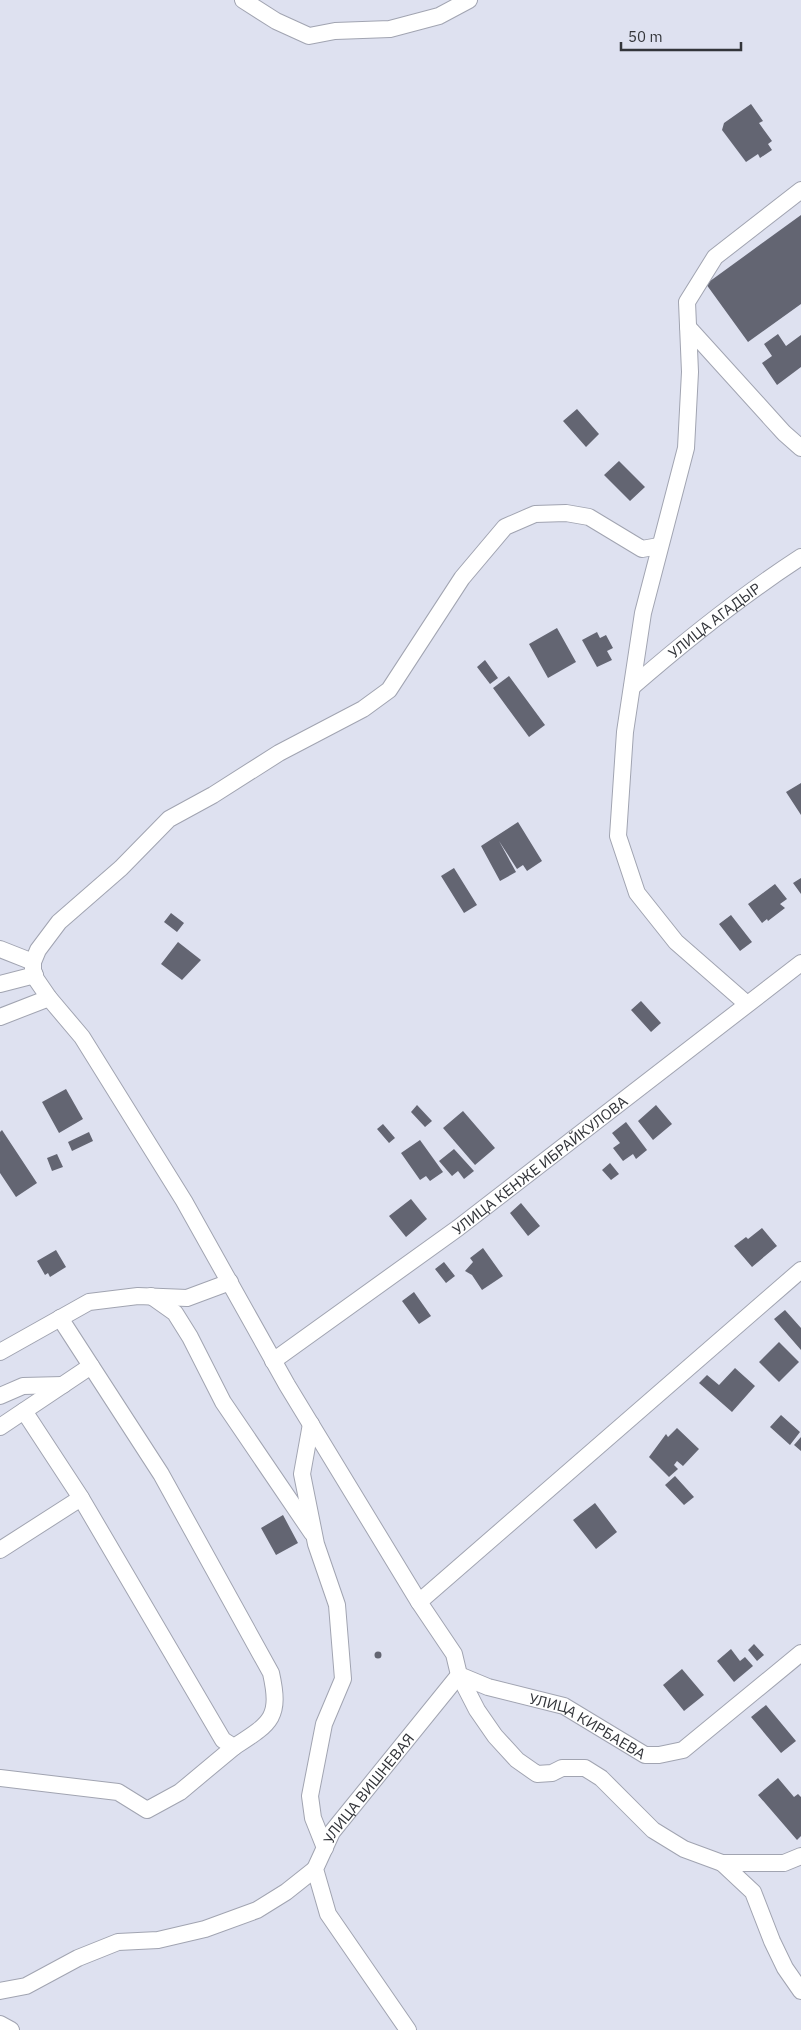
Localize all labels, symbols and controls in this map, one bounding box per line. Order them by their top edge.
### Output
scale bar [621,20,741,52]
text: 50 m [628,27,663,46]
street label: УЛИЦА АГАДЫР [664,578,764,662]
street label: УЛИЦА КЕНЖЕ ИБРАЙКУЛОВА [448,1091,631,1239]
street label: УЛИЦА КИРБАЕВА [527,1688,650,1763]
street label: УЛИЦА ВИШНЕВАЯ [319,1729,418,1846]

